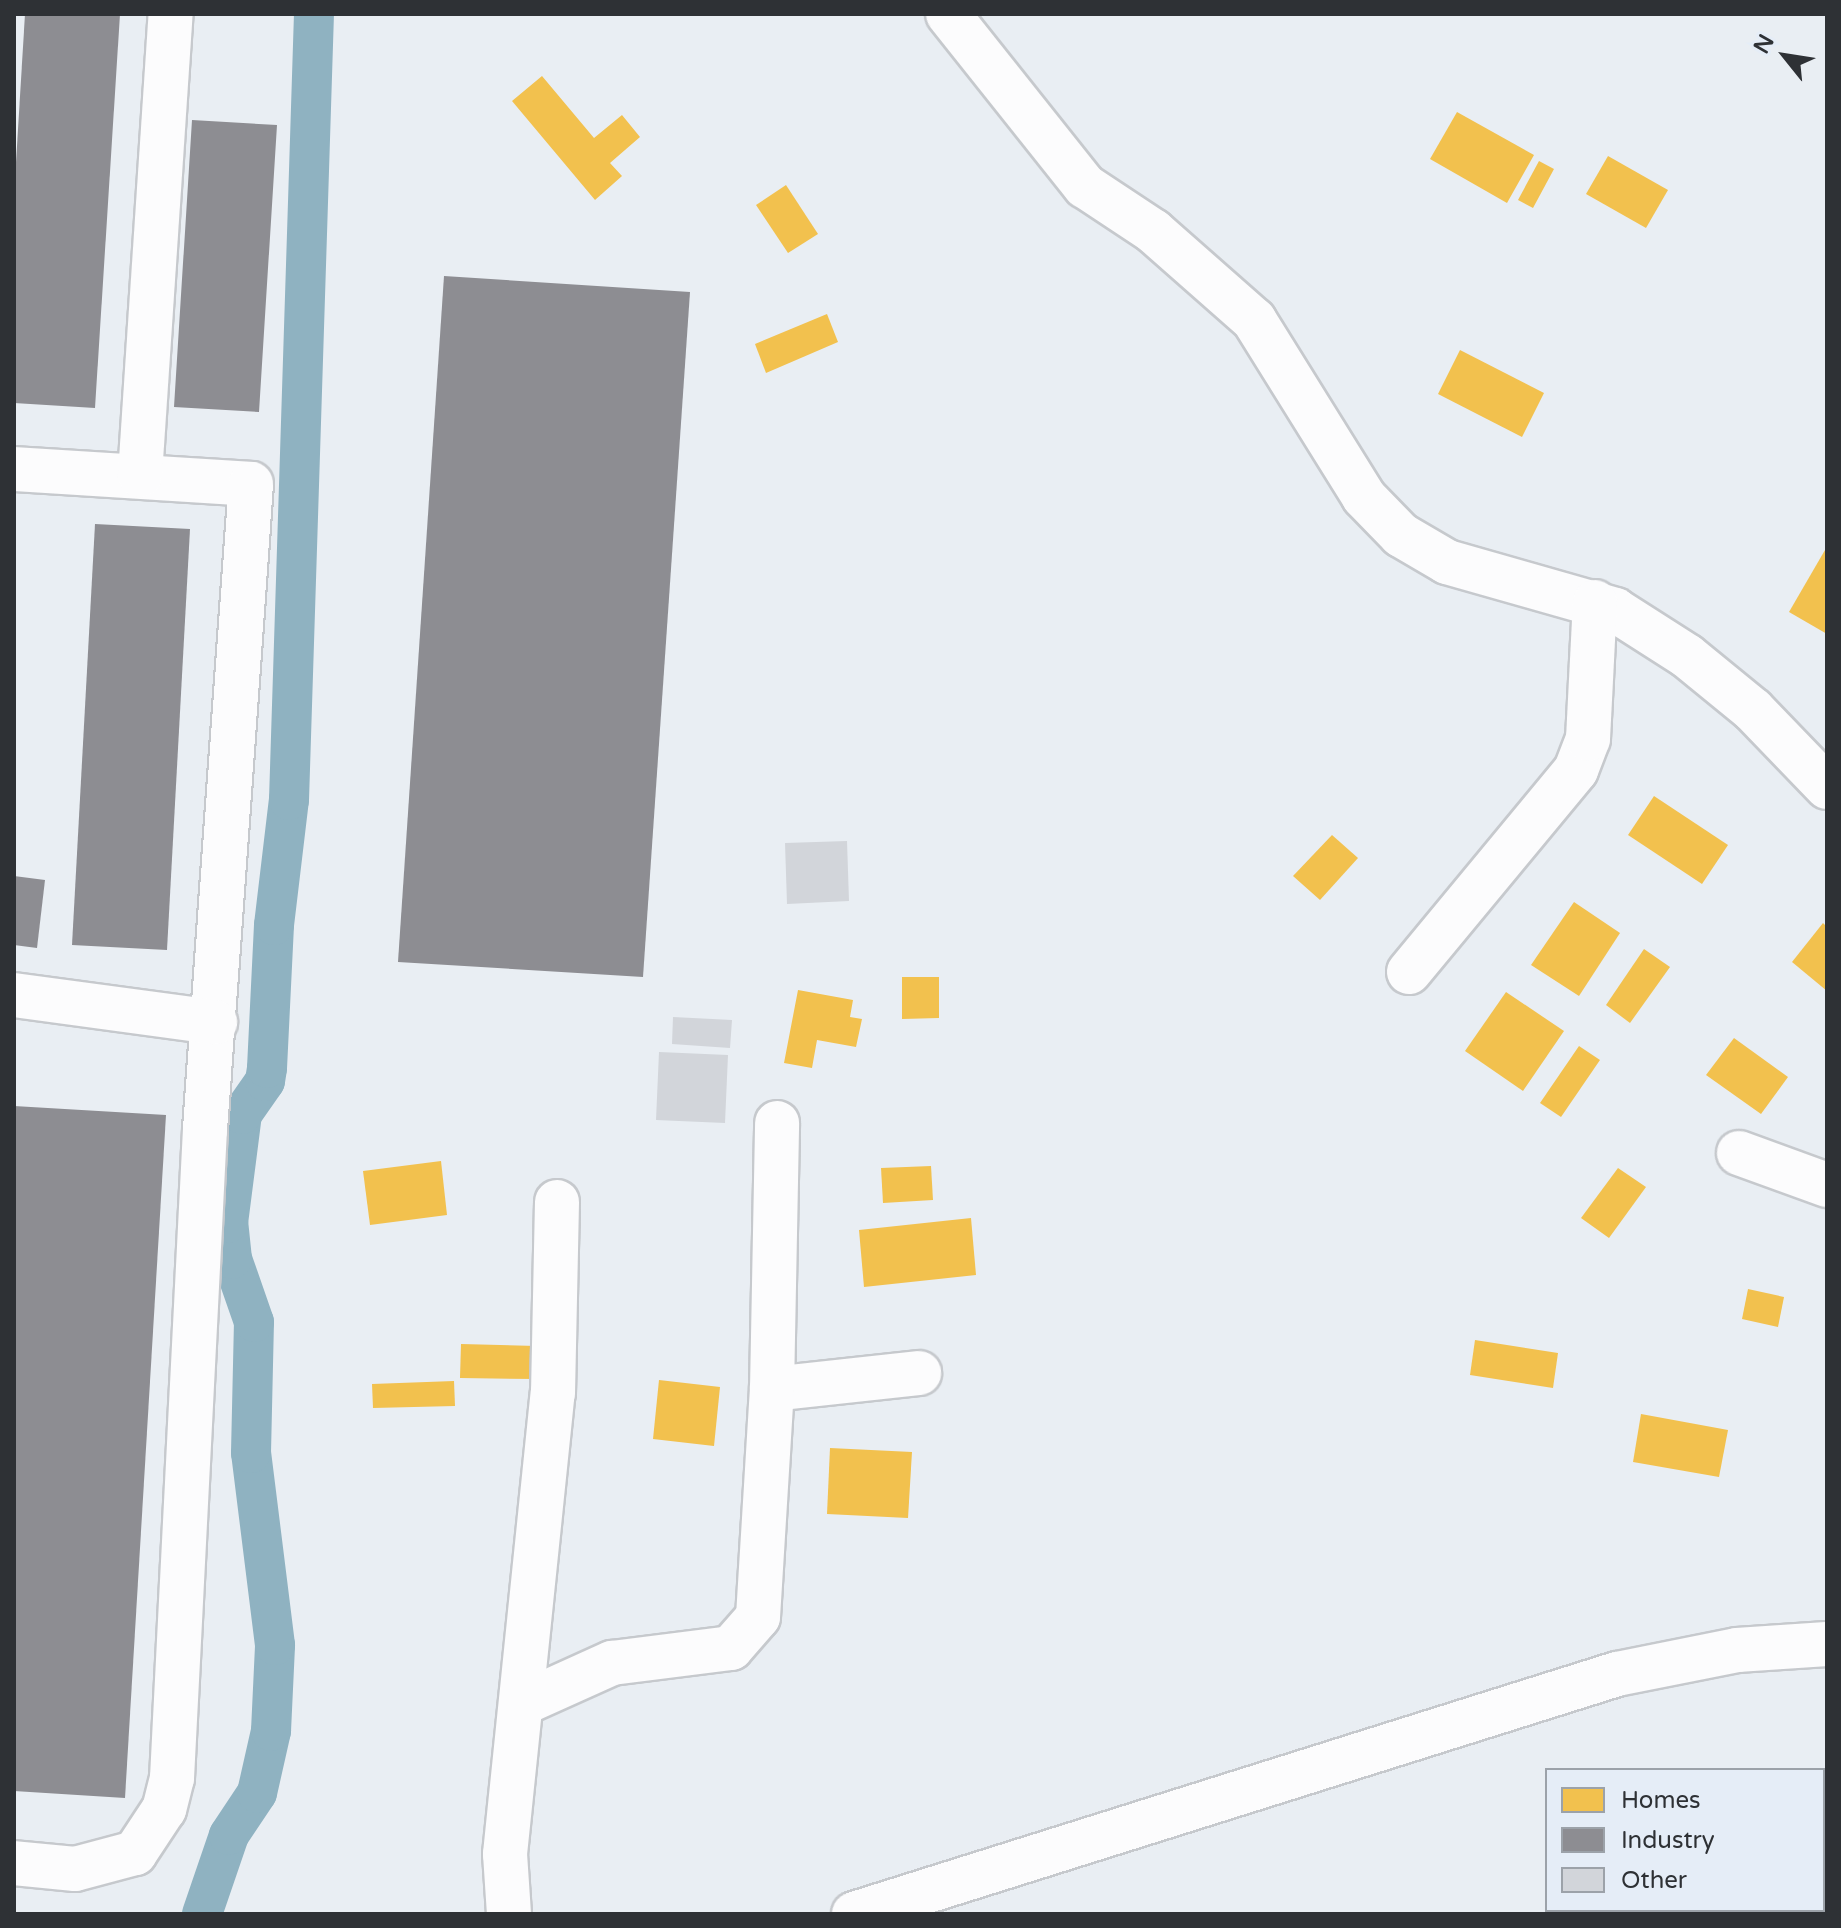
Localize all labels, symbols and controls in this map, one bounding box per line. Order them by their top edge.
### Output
north arrow [1745,16,1825,96]
text: N [1749,30,1780,58]
legend [1545,1768,1825,1912]
text: Homes [1621,1786,1701,1815]
text: Industry [1621,1826,1715,1855]
text: Other [1621,1866,1687,1895]

